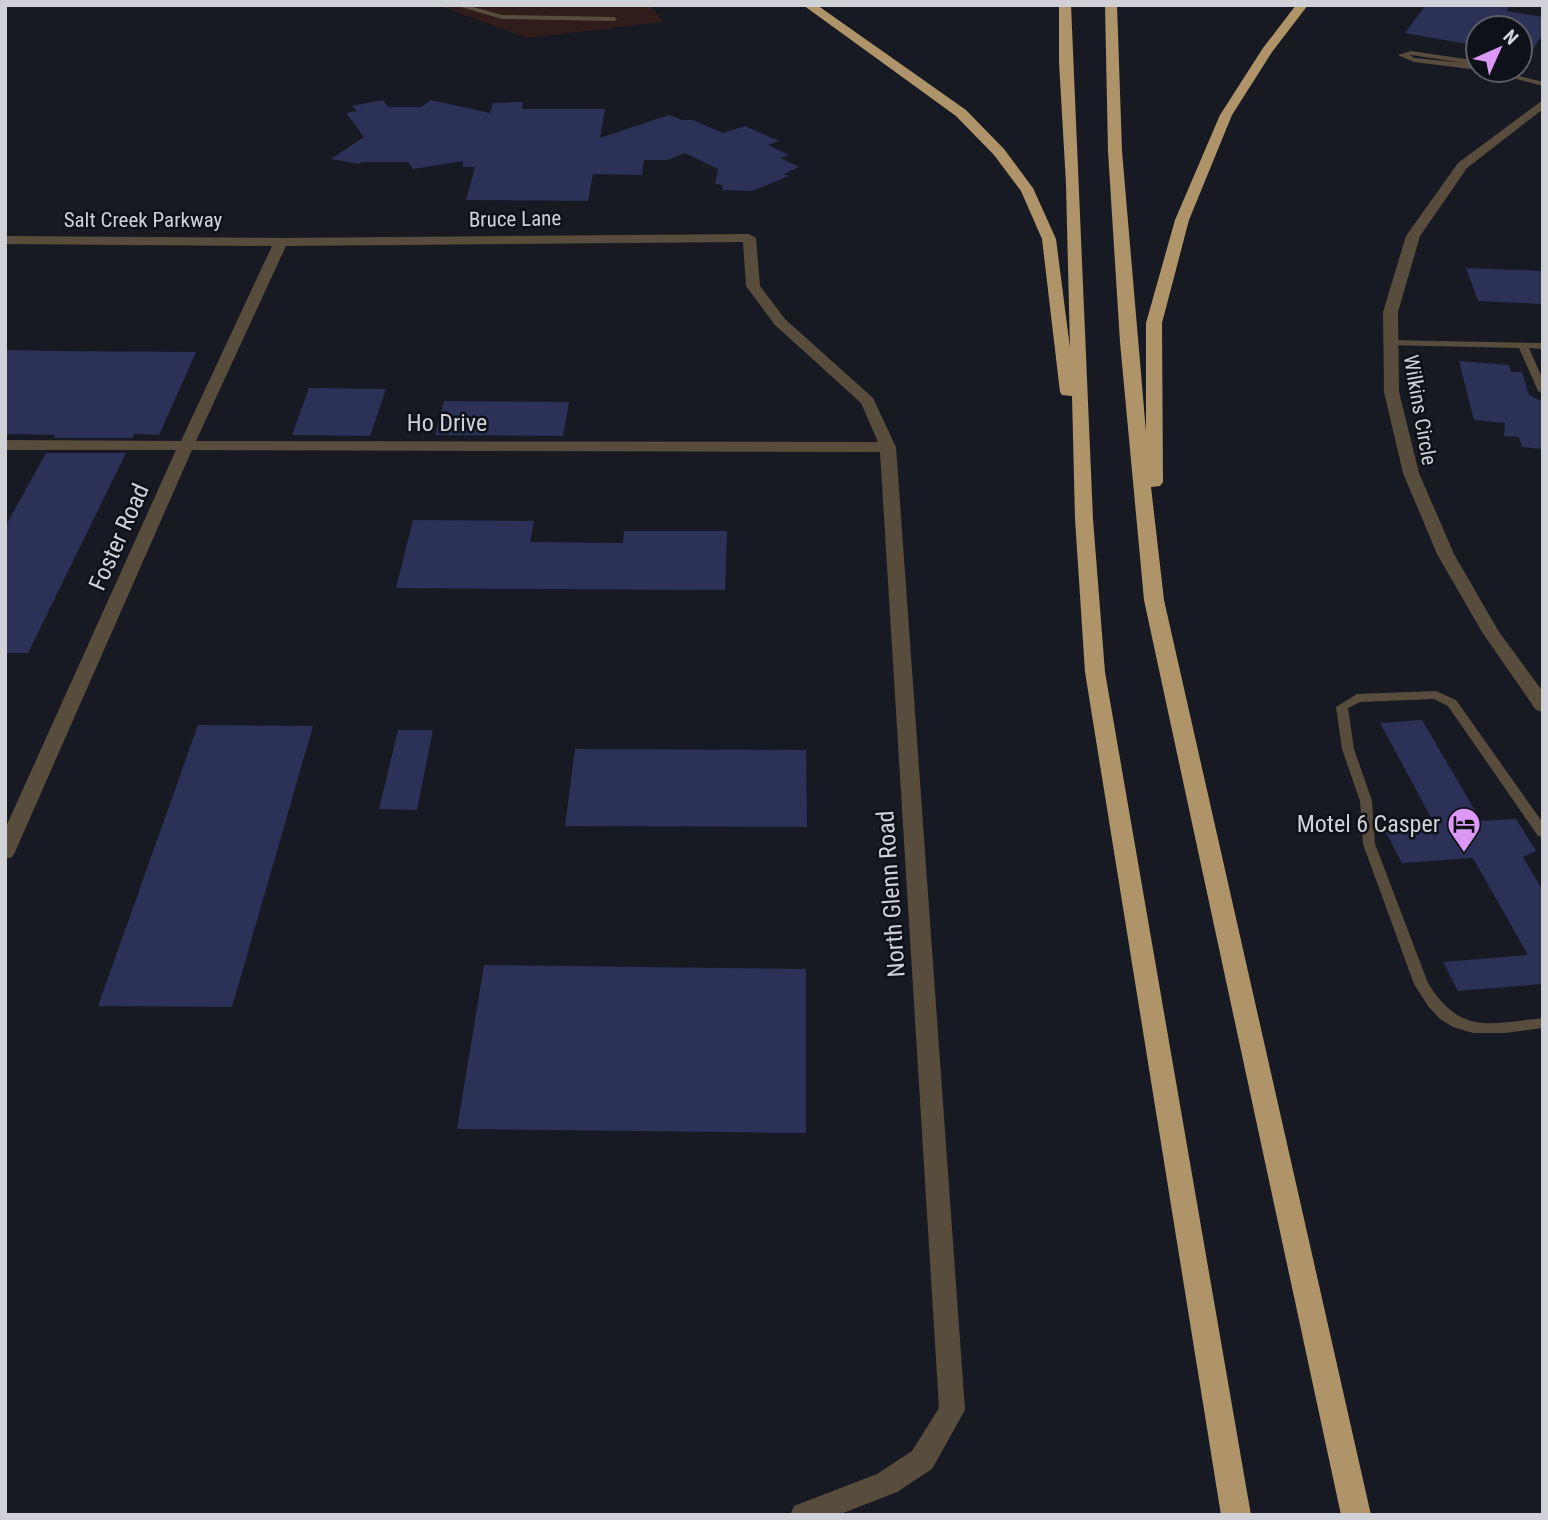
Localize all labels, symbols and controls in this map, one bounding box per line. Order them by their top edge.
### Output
north arrow [1464,14,1534,84]
text: N [1498,25,1523,50]
street label: Bruce Lane [469,206,562,232]
street label: Salt Creek Parkway [64,208,223,232]
street label: Wilkins Circle [1398,353,1442,467]
street label: Ho Drive [407,409,487,437]
street label: Foster Road [83,479,155,595]
hotel icon: Motel 6 Casper [1445,805,1483,854]
street label: North Glenn Road [871,810,911,978]
place label: Motel 6 Casper [1297,810,1440,838]

